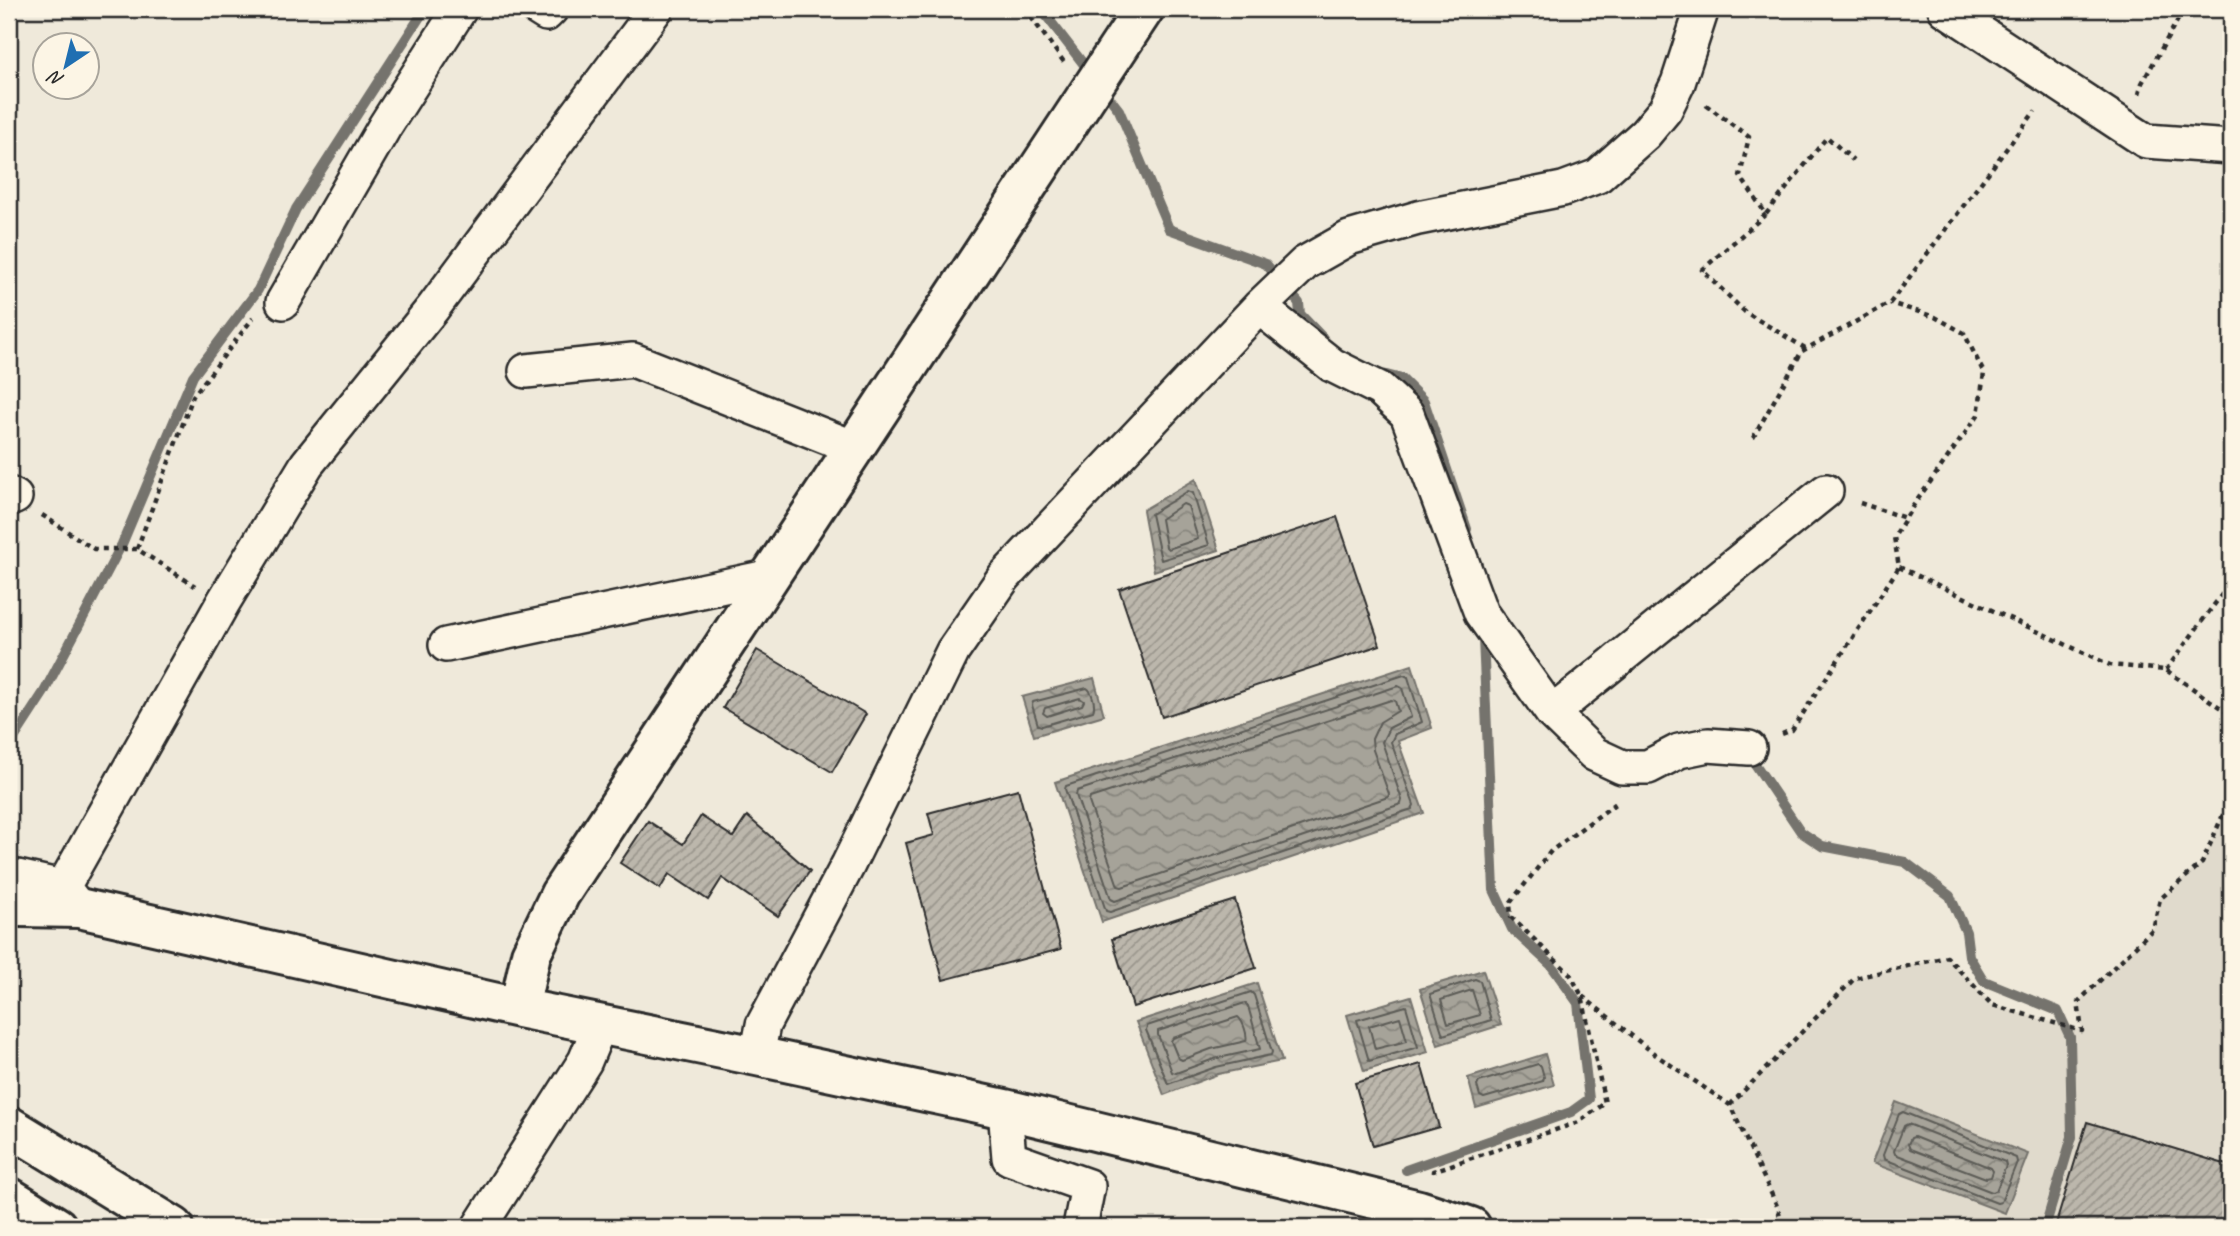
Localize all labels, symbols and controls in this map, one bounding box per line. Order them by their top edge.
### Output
north arrow [32,32,102,102]
text: N [42,64,69,92]

